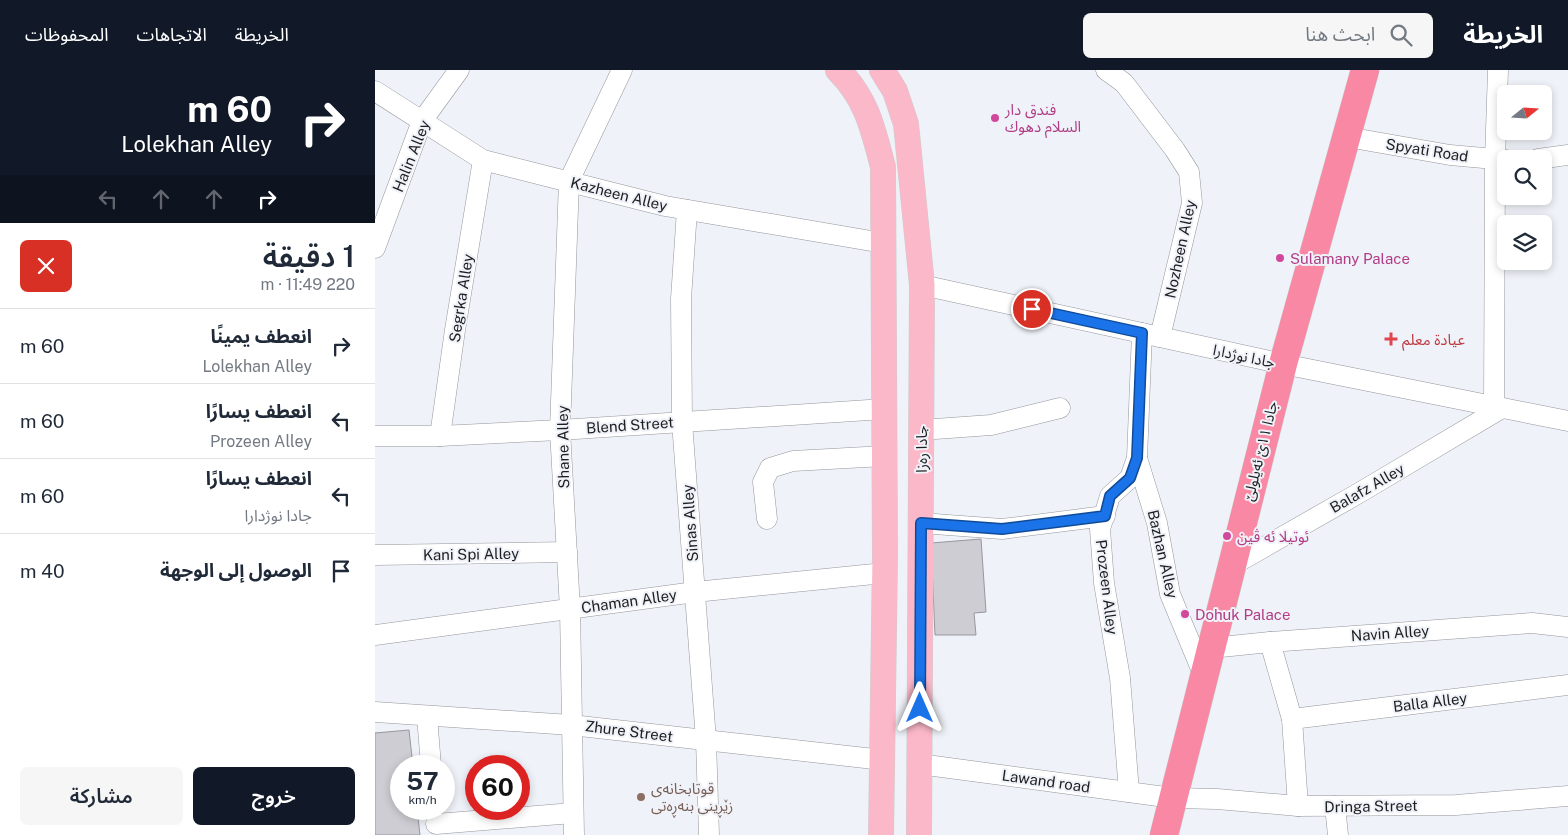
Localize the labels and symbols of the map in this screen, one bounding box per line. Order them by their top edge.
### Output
north arrow [1497,85,1553,140]
place label: فندق دار السلام دهوك [1004,101,1081,138]
marker: فندق دار السلام دهوك [989,112,1001,124]
street label: Halin Alley [389,118,433,194]
street label: Spyati Road [1384,135,1470,165]
street label: Kazheen Alley [569,174,669,214]
street label: Nozheen Alley [1161,198,1199,300]
place label: Sulamany Palace [1290,250,1410,267]
marker: Sulamany Palace [1274,252,1286,264]
street label: Segrka Alley [446,253,476,343]
pin [1011,288,1053,330]
place label: عيادة معلم [1402,331,1465,351]
marker: عيادة معلم [1384,332,1398,346]
street label: جادا نوژدارا [1211,341,1277,372]
street label: جادا ١١ێ ئه‌یلولێ [1239,399,1282,503]
street label: Shane Alley [554,405,572,489]
street label: Blend Street [586,413,675,437]
street label: جادا ره‌زا [913,425,931,473]
street label: Balafz Alley [1327,460,1407,516]
street label: Sinas Alley [679,484,701,562]
street label: Bazhan Alley [1145,508,1181,600]
place label: ئوتيلا ئه ڤين [1237,528,1309,546]
marker: ئوتيلا ئه ڤين [1221,530,1233,542]
street label: Prozeen Alley [1093,539,1121,635]
street label: Kani Spi Alley [423,545,519,563]
street label: Chaman Alley [580,586,678,616]
place label: Dohuk Palace [1195,606,1290,623]
marker: Dohuk Palace [1179,608,1191,620]
street label: Navin Alley [1350,622,1430,644]
position arrow [893,681,945,733]
street label: Balla Alley [1392,689,1468,715]
street label: Zhure Street [584,717,674,745]
speed limit sign: 60 [465,755,530,820]
street label: Lawand road [1001,766,1091,796]
place label: قوتابخانەی زێڕینی بنەڕەتی [651,780,733,818]
marker: قوتابخانەی زێڕینی بنەڕەتی [635,791,647,803]
street label: Dringa Street [1324,797,1418,815]

